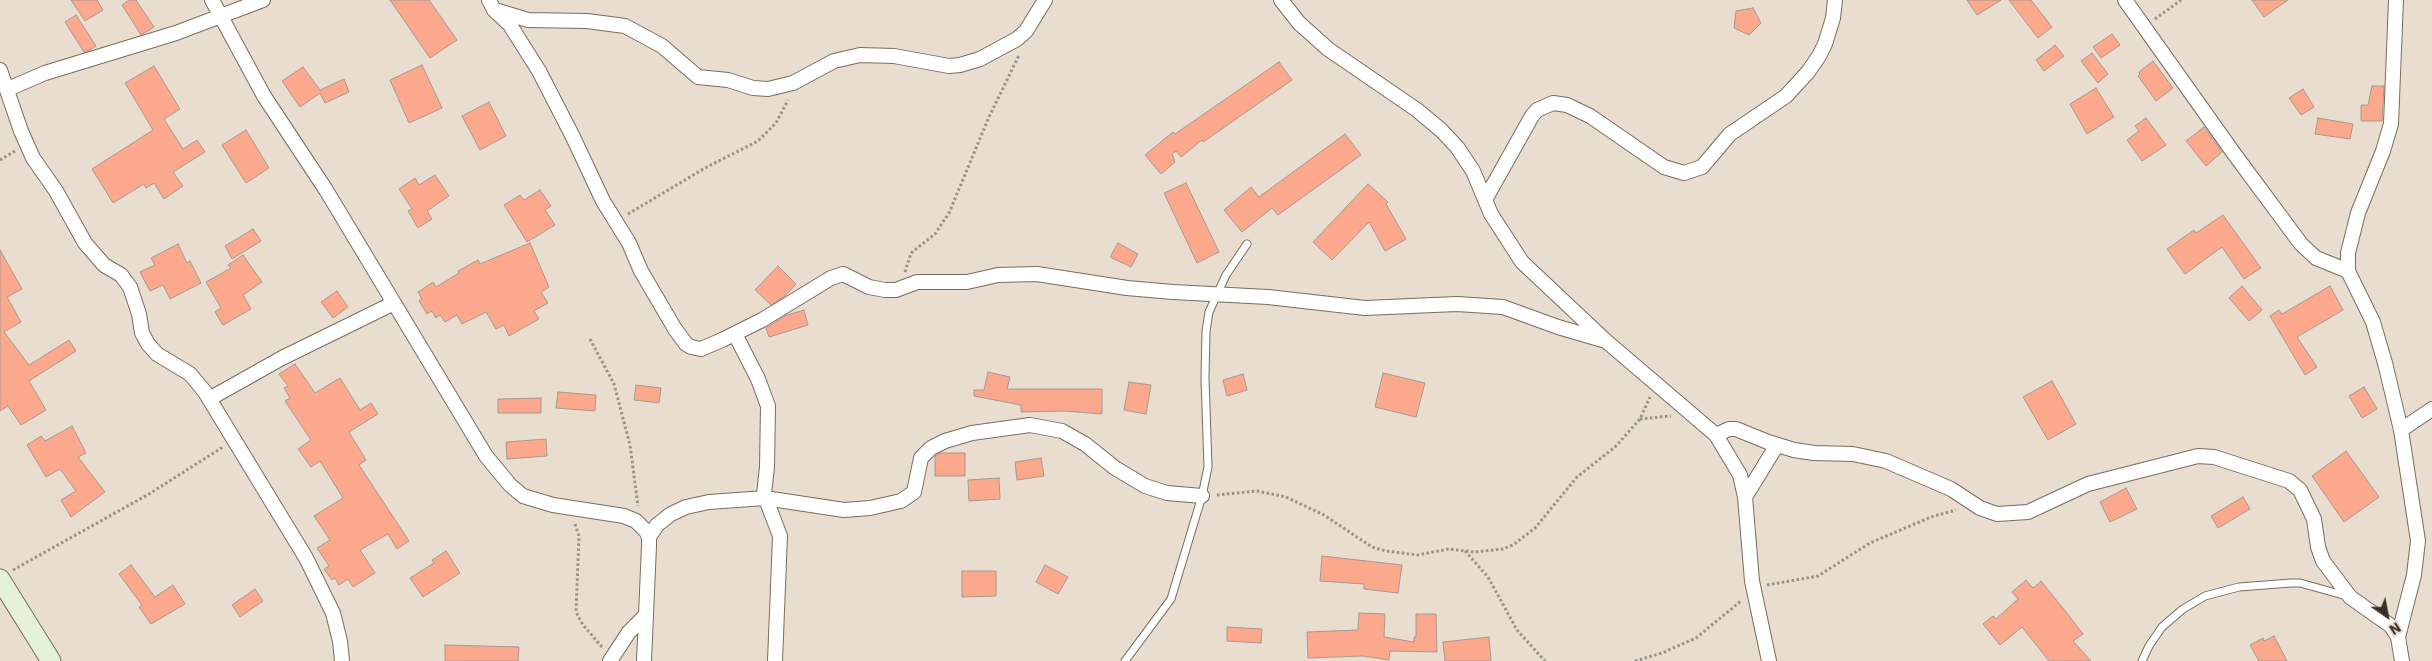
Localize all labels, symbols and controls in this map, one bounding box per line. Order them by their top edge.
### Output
north arrow [2362,591,2412,641]
text: N [2386,618,2404,639]

